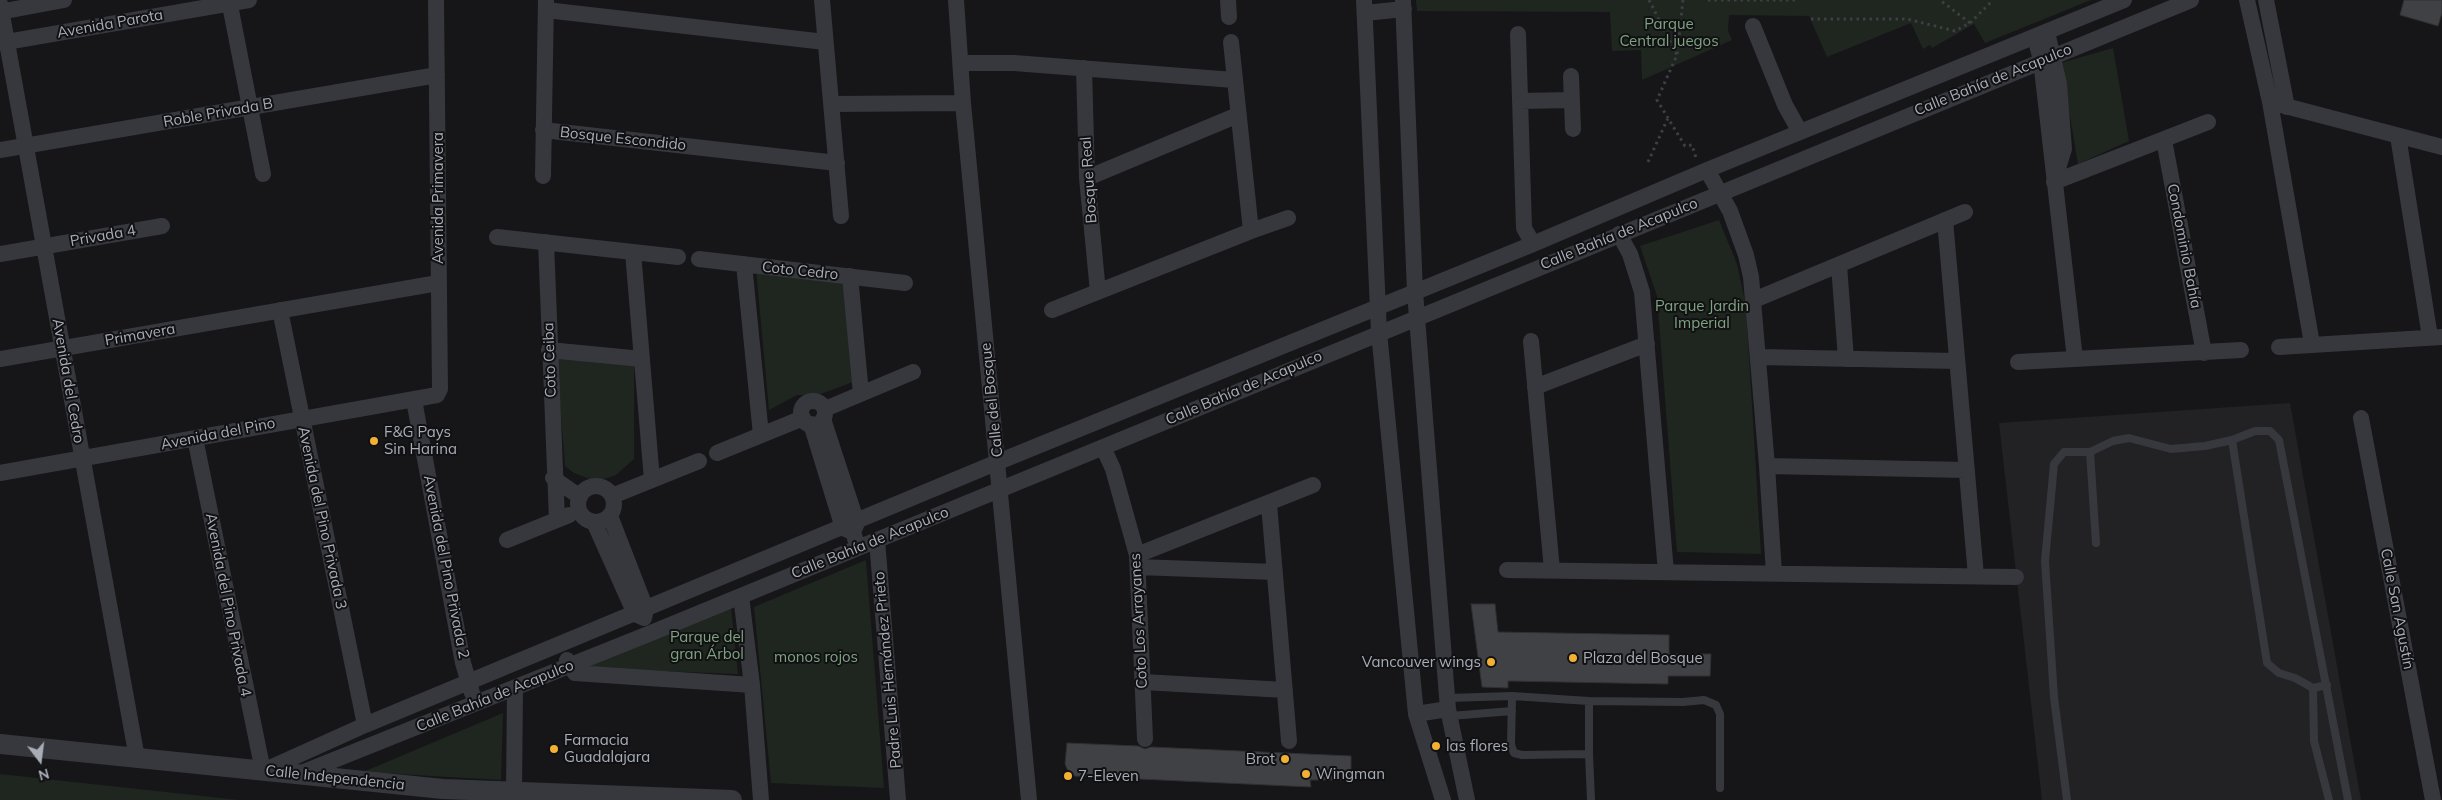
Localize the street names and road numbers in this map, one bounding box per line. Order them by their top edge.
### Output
street label: Avenida Parota [56,6,164,42]
street label: Calle Bahía de Acapulco [1912,40,2074,120]
street label: Roble Privada B [162,95,274,131]
street label: Bosque Escondido [559,123,687,155]
street label: Avenida Primavera [429,132,447,264]
street label: Bosque Real [1077,136,1101,224]
street label: Condominio Bahía [2163,182,2205,310]
street label: Calle Bahía de Acapulco [1538,194,1700,274]
street label: Privada 4 [69,221,137,251]
street label: Coto Cedro [761,258,839,284]
street label: Avenida del Cedro [48,317,88,445]
street label: Primavera [103,320,177,350]
street label: Coto Ceiba [540,322,560,398]
street label: Calle del Bosque [977,342,1007,458]
street label: Calle Bahía de Acapulco [1163,347,1325,429]
street label: Avenida del Pino [159,414,277,454]
street label: Avenida del Pino Privada 3 [294,425,350,611]
street label: Avenida del Pino Privada 2 [419,474,473,660]
street label: Calle Bahía de Acapulco [789,503,951,583]
street label: Avenida del Pino Privada 4 [201,512,255,698]
street label: Calle San Agustín [2376,547,2418,671]
street label: Coto Los Arrayanes [1126,553,1152,689]
street label: Padre Luis Hernández Prieto [870,571,906,769]
street label: Calle Bahía de Acapulco [414,656,576,736]
street label: Calle Independencia [264,762,406,794]

